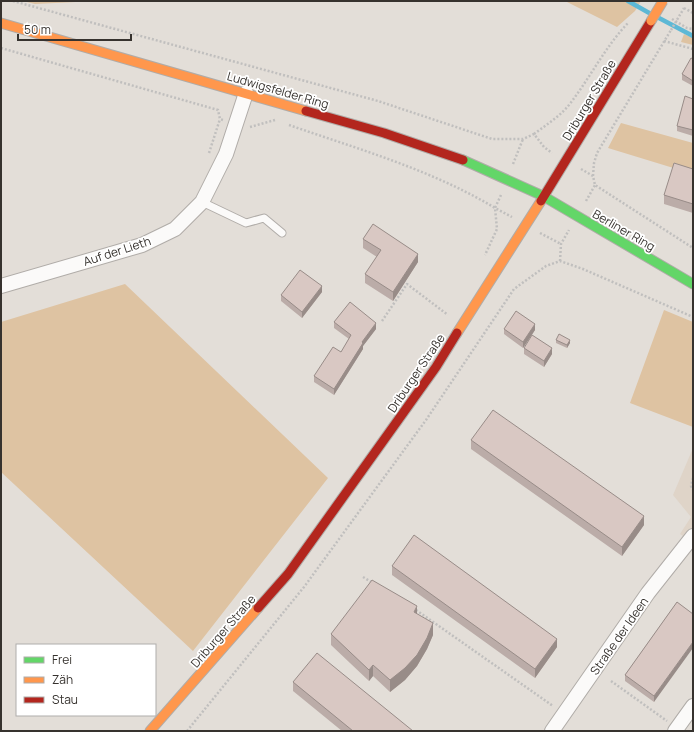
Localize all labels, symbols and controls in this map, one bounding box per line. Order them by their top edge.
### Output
scale bar [18,16,131,42]
text: 50 m [24,21,51,38]
street label: Driburger Straße [558,56,620,144]
street label: Ludwigsfelder Ring [225,67,331,113]
street label: Berliner Ring [590,205,658,255]
street label: Auf der Lieth [81,232,153,270]
street label: Driburger Straße [383,330,449,416]
street label: Driburger Straße [187,591,259,671]
street label: Straße der Ideen [586,594,652,678]
legend [16,644,156,716]
text: Frei [52,651,72,668]
text: Zäh [52,671,73,688]
text: Stau [52,691,78,708]

